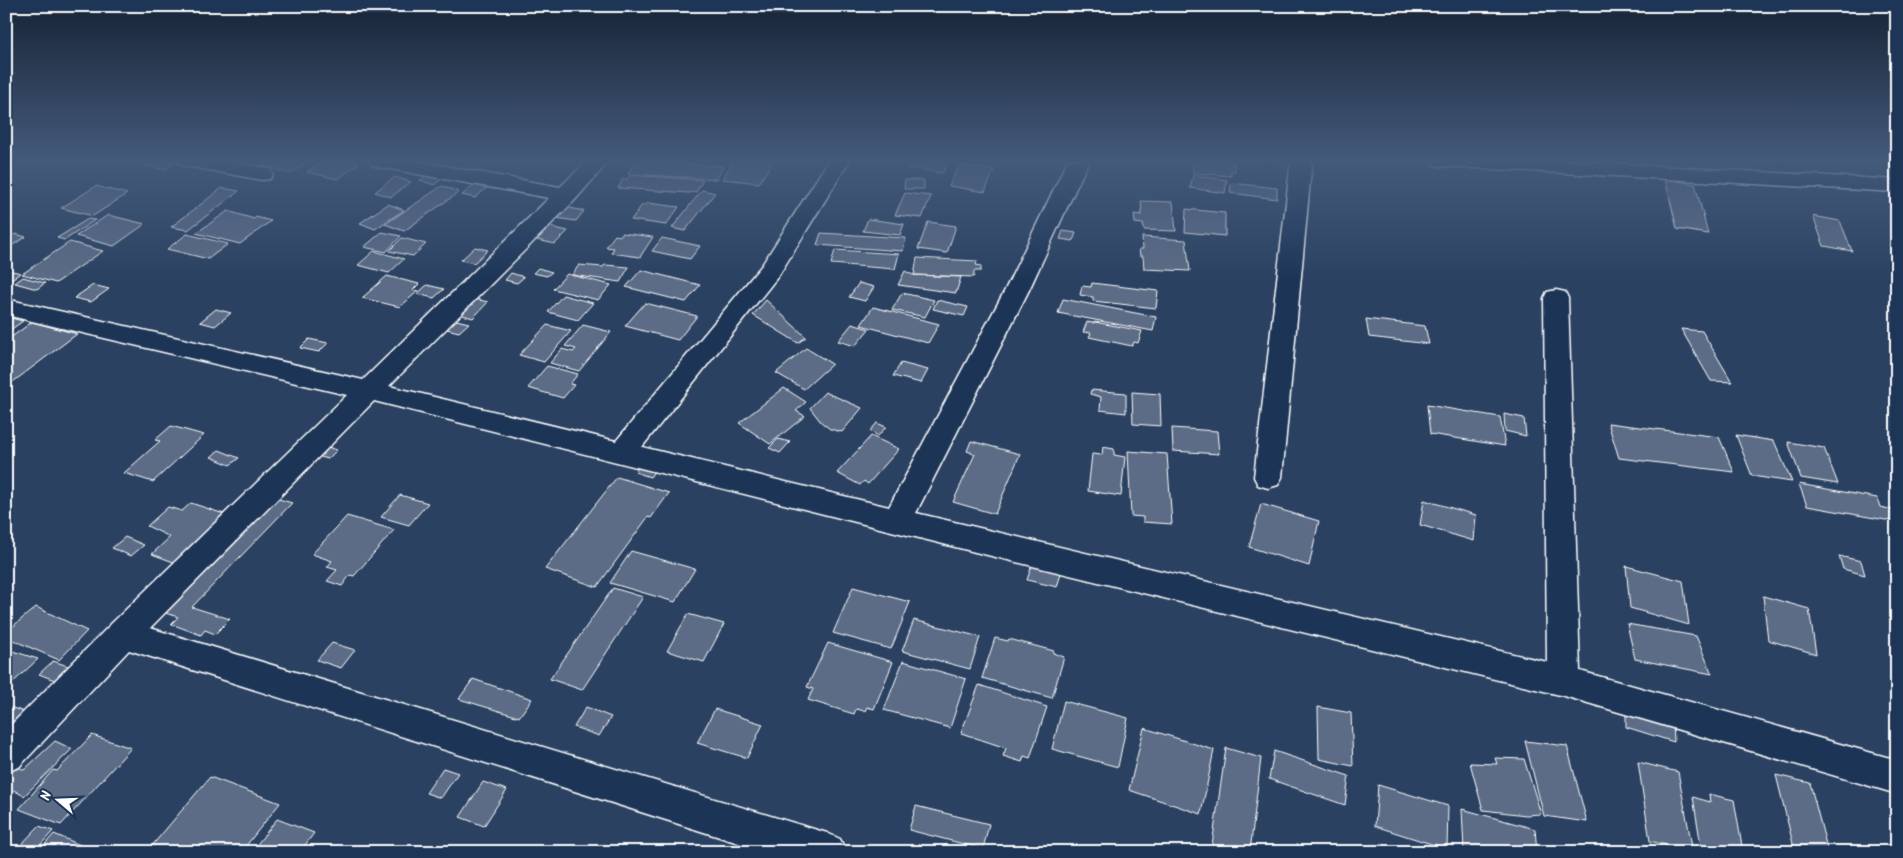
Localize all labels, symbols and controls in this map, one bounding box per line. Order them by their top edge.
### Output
north arrow [32,776,82,826]
text: N [35,788,59,804]

